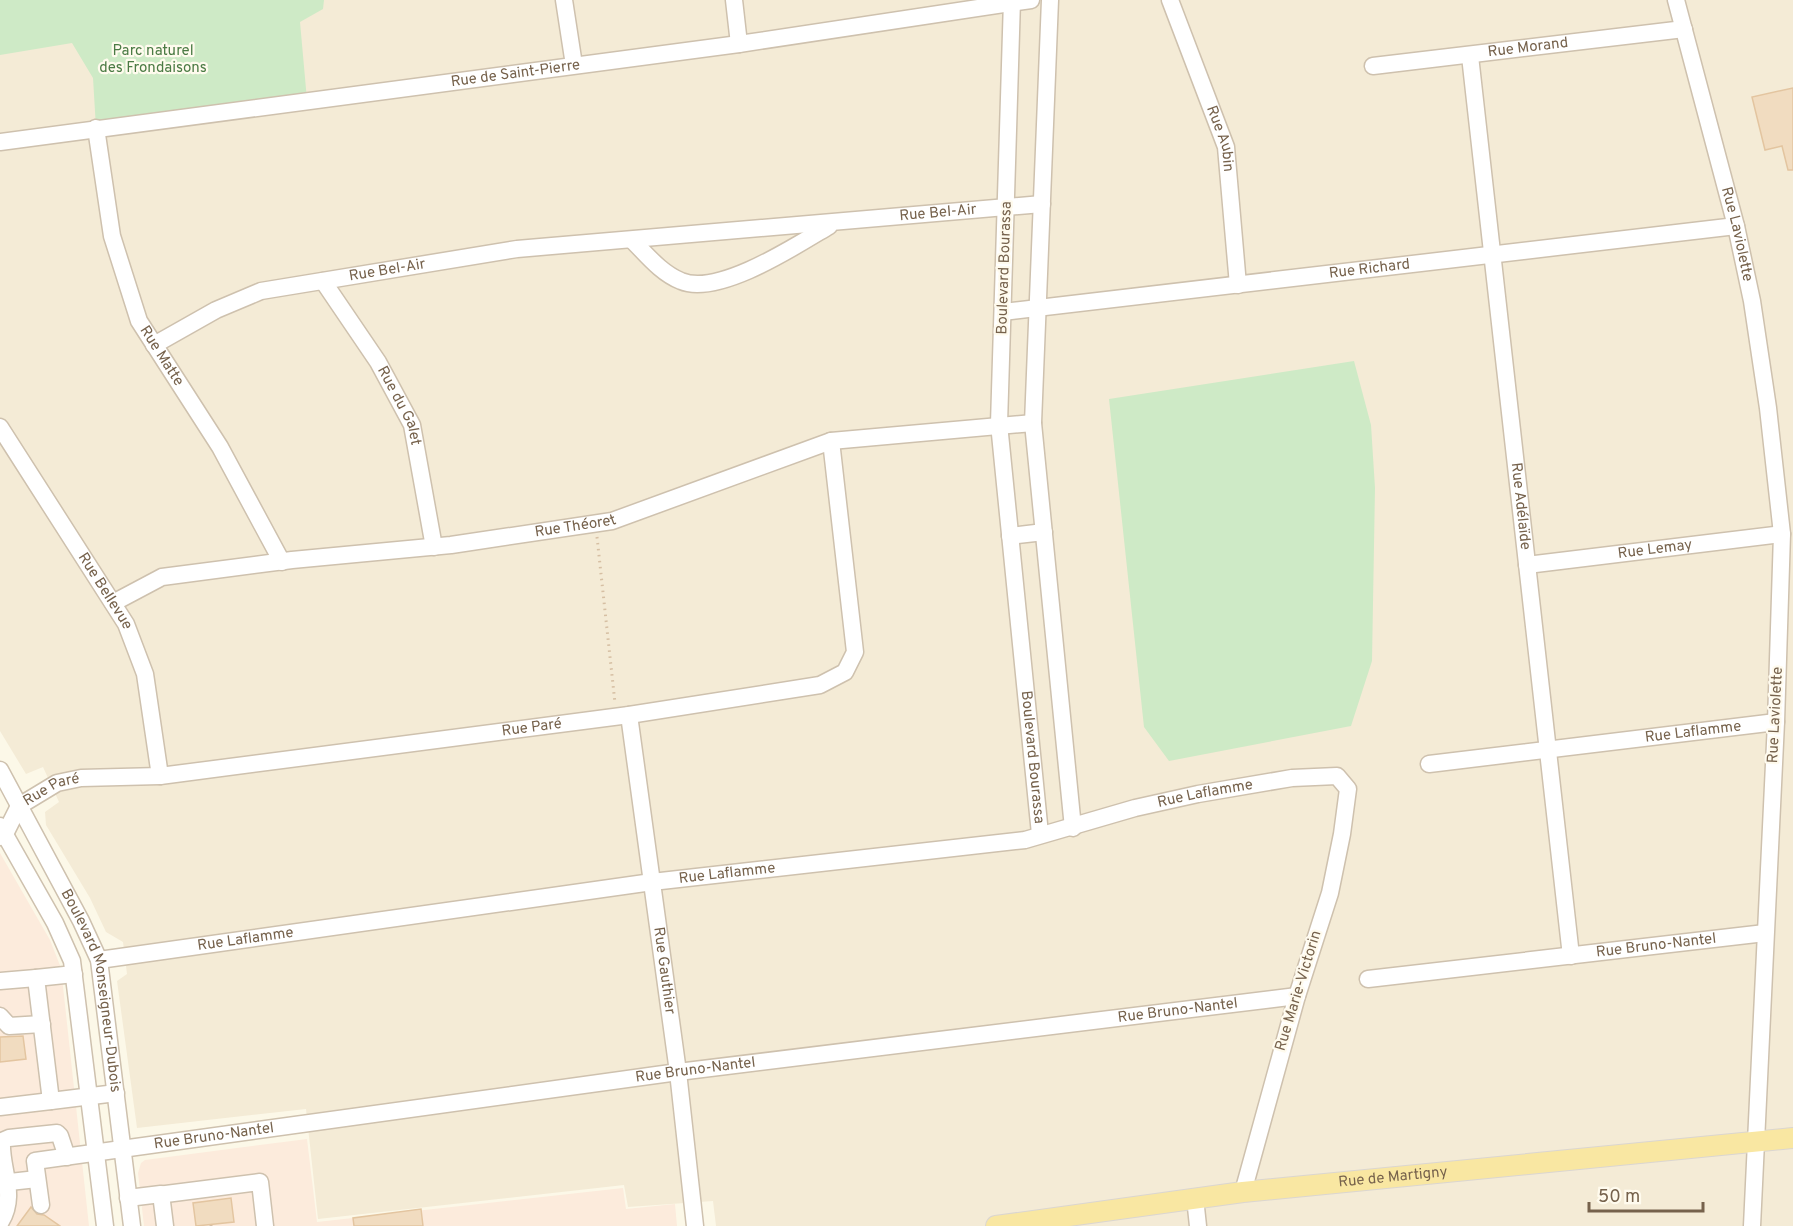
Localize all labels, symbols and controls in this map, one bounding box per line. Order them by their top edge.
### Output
street label: Rue Morand [1487,33,1569,62]
park label: Parc naturel des Frondaisons [99,42,207,78]
street label: Rue de Saint-Pierre [450,56,581,92]
street label: Rue Aubin [1202,103,1238,173]
street label: Rue Laviolette [1716,185,1757,283]
street label: Rue Bel-Air [899,200,977,226]
street label: Boulevard Bourassa [993,201,1017,335]
street label: Rue Bel-Air [348,255,427,286]
street label: Rue Richard [1328,255,1411,283]
street label: Rue Matte [135,322,188,390]
street label: Rue du Galet [373,363,425,447]
street label: Rue Adélaïde [1506,461,1535,551]
street label: Rue Théoret [533,511,619,542]
street label: Rue Lemay [1617,535,1693,563]
street label: Rue Bellevue [73,549,137,632]
street label: Rue Laviolette [1764,666,1788,764]
street label: Boulevard Bourassa [1016,690,1048,825]
street label: Rue Paré [501,714,563,741]
street label: Rue Laflamme [1644,717,1742,747]
street label: Rue Paré [20,769,81,811]
street label: Rue Laflamme [1156,775,1254,812]
street label: Rue Laflamme [678,859,776,888]
street label: Boulevard Monseigneur-Dubois [56,886,125,1093]
street label: Rue Laflamme [196,923,295,956]
street label: Rue Gauthier [649,926,680,1016]
street label: Rue Marie-Victorin [1272,928,1326,1054]
street label: Rue Bruno-Nantel [1595,929,1717,962]
street label: Rue Bruno-Nantel [1117,994,1239,1027]
street label: Rue Bruno-Nantel [634,1053,756,1087]
street label: Rue Bruno-Nantel [153,1119,275,1154]
street label: Rue de Martigny [1337,1162,1449,1192]
scale bar [1589,1175,1703,1213]
text: 50 m [1598,1186,1640,1209]

